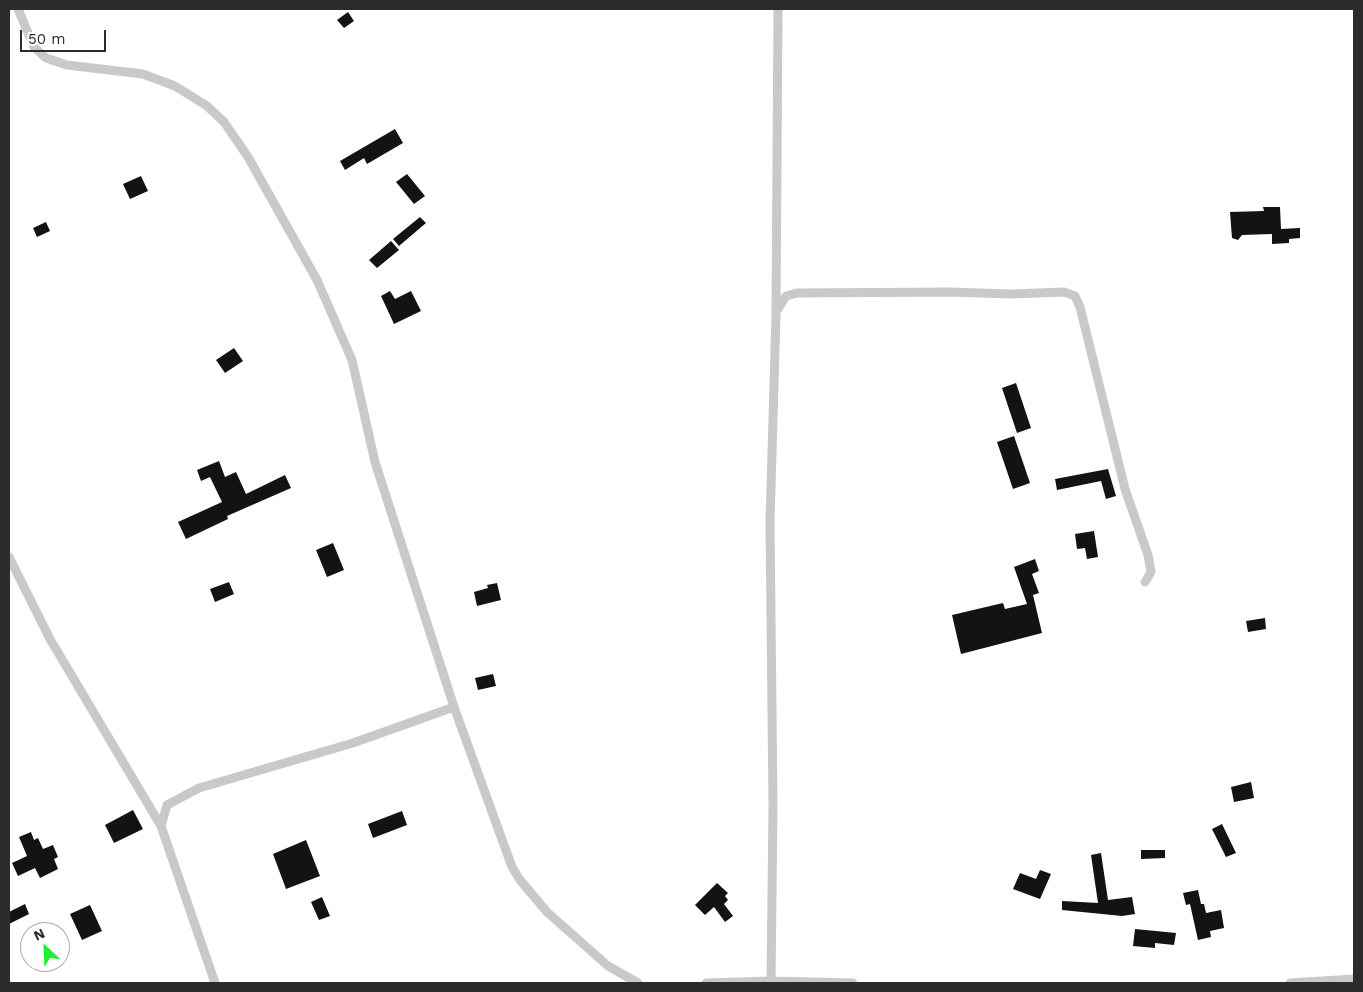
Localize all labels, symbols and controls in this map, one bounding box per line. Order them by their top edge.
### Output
scale bar [22,20,109,52]
text: 50 m [28,30,65,48]
north arrow [20,922,70,972]
text: N [31,925,47,944]

